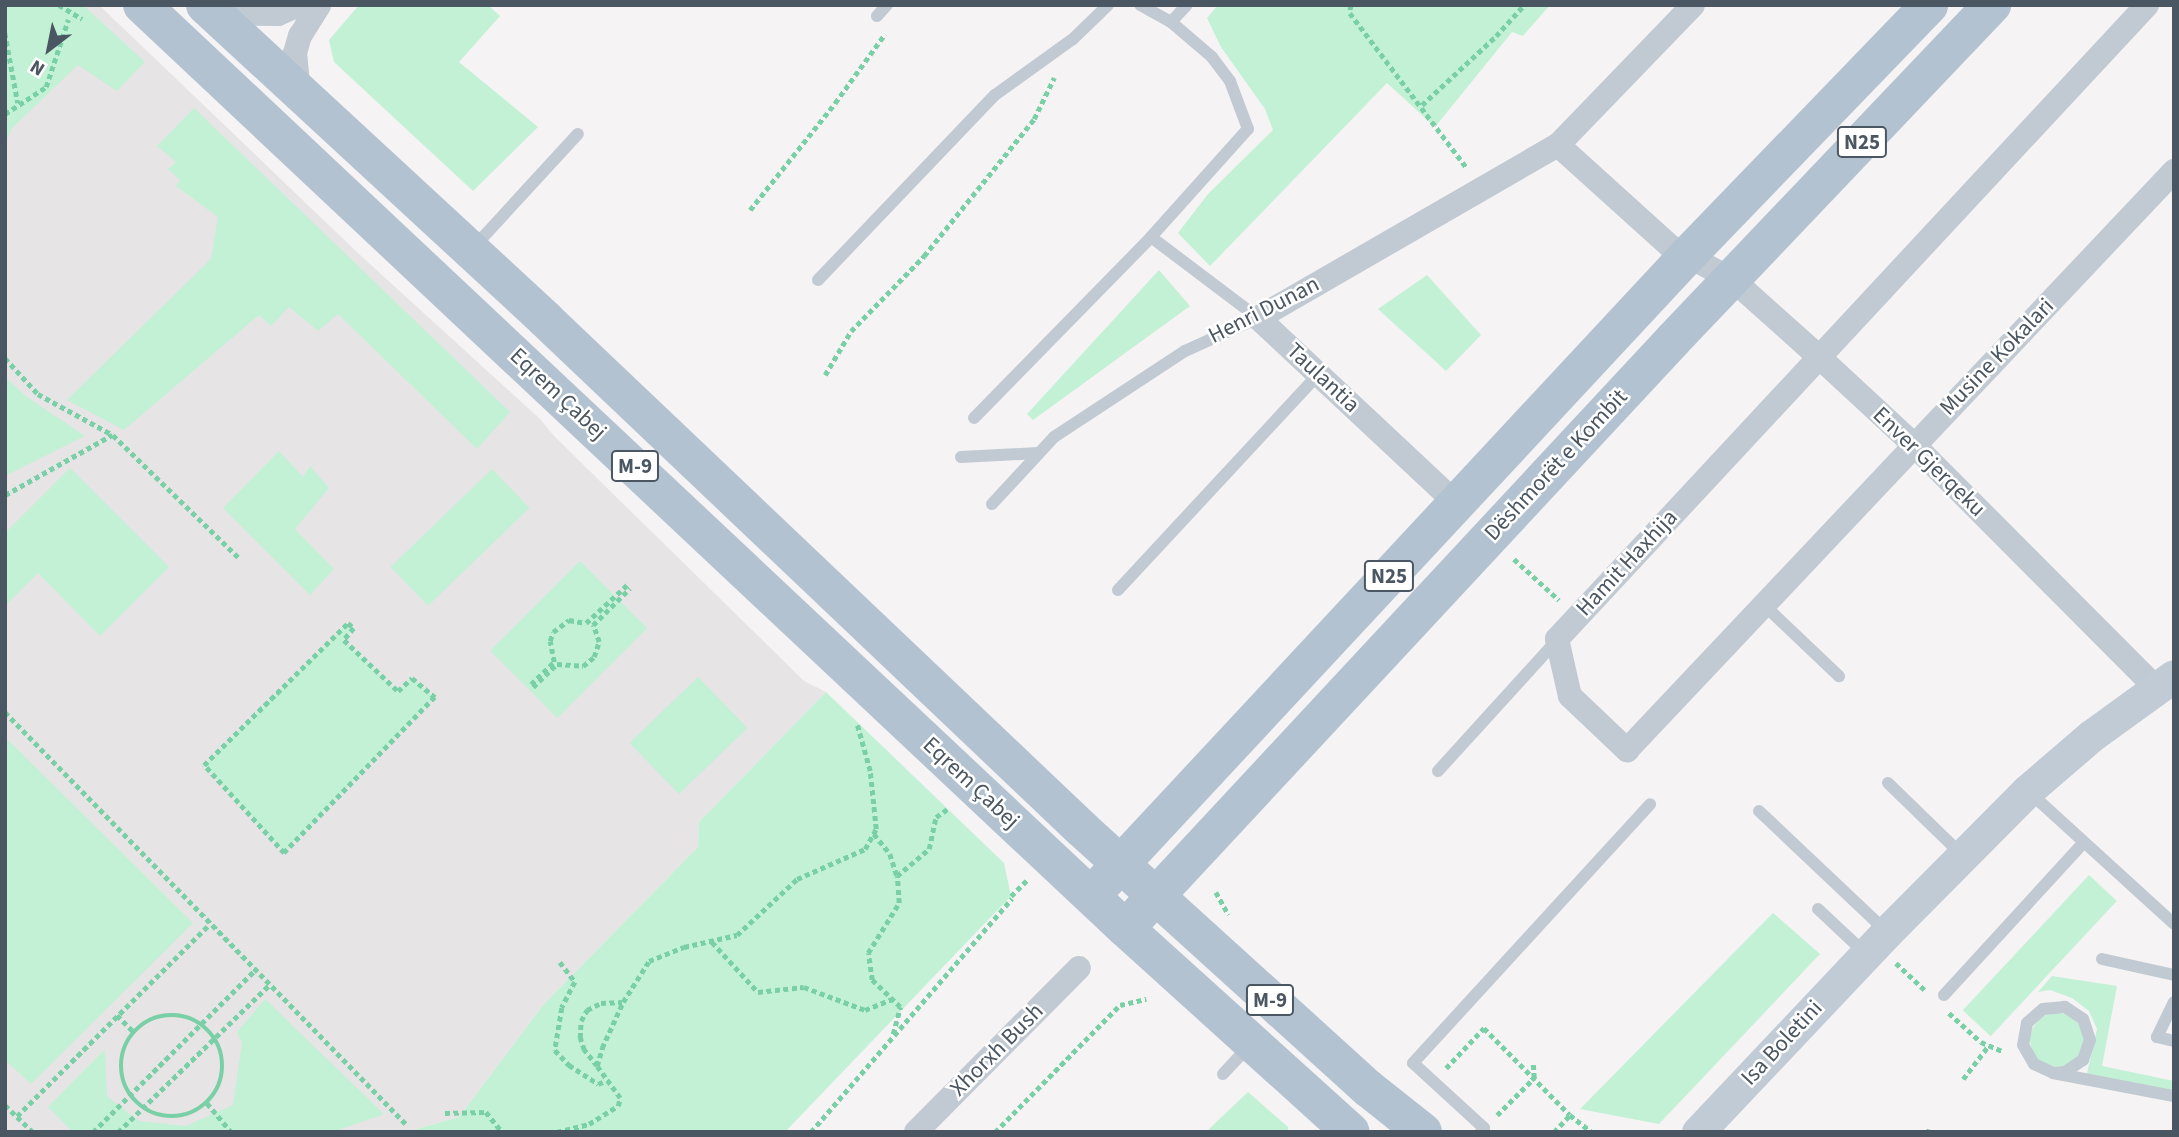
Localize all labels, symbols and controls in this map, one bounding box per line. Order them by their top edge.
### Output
north arrow [14,14,84,84]
text: N [25,52,50,82]
road number: N25 [1836,124,1888,160]
street label: Henri Dunan [1204,270,1324,350]
street label: Musine Kokalari [1934,293,2060,421]
street label: Taulantia [1281,337,1365,419]
street label: Eqrem Çabej [504,342,612,446]
street label: Dëshmorët e Kombit [1479,383,1633,547]
street label: Enver Gjerqeku [1867,401,1991,523]
road number: M-9 [610,448,660,484]
street label: Hamit Haxhija [1571,504,1683,622]
road number: N25 [1363,558,1415,594]
street label: Eqrem Çabej [917,731,1025,835]
road number: M-9 [1246,982,1294,1018]
street label: Isa Boletini [1736,995,1828,1091]
street label: Xhorxh Bush [945,998,1049,1102]

